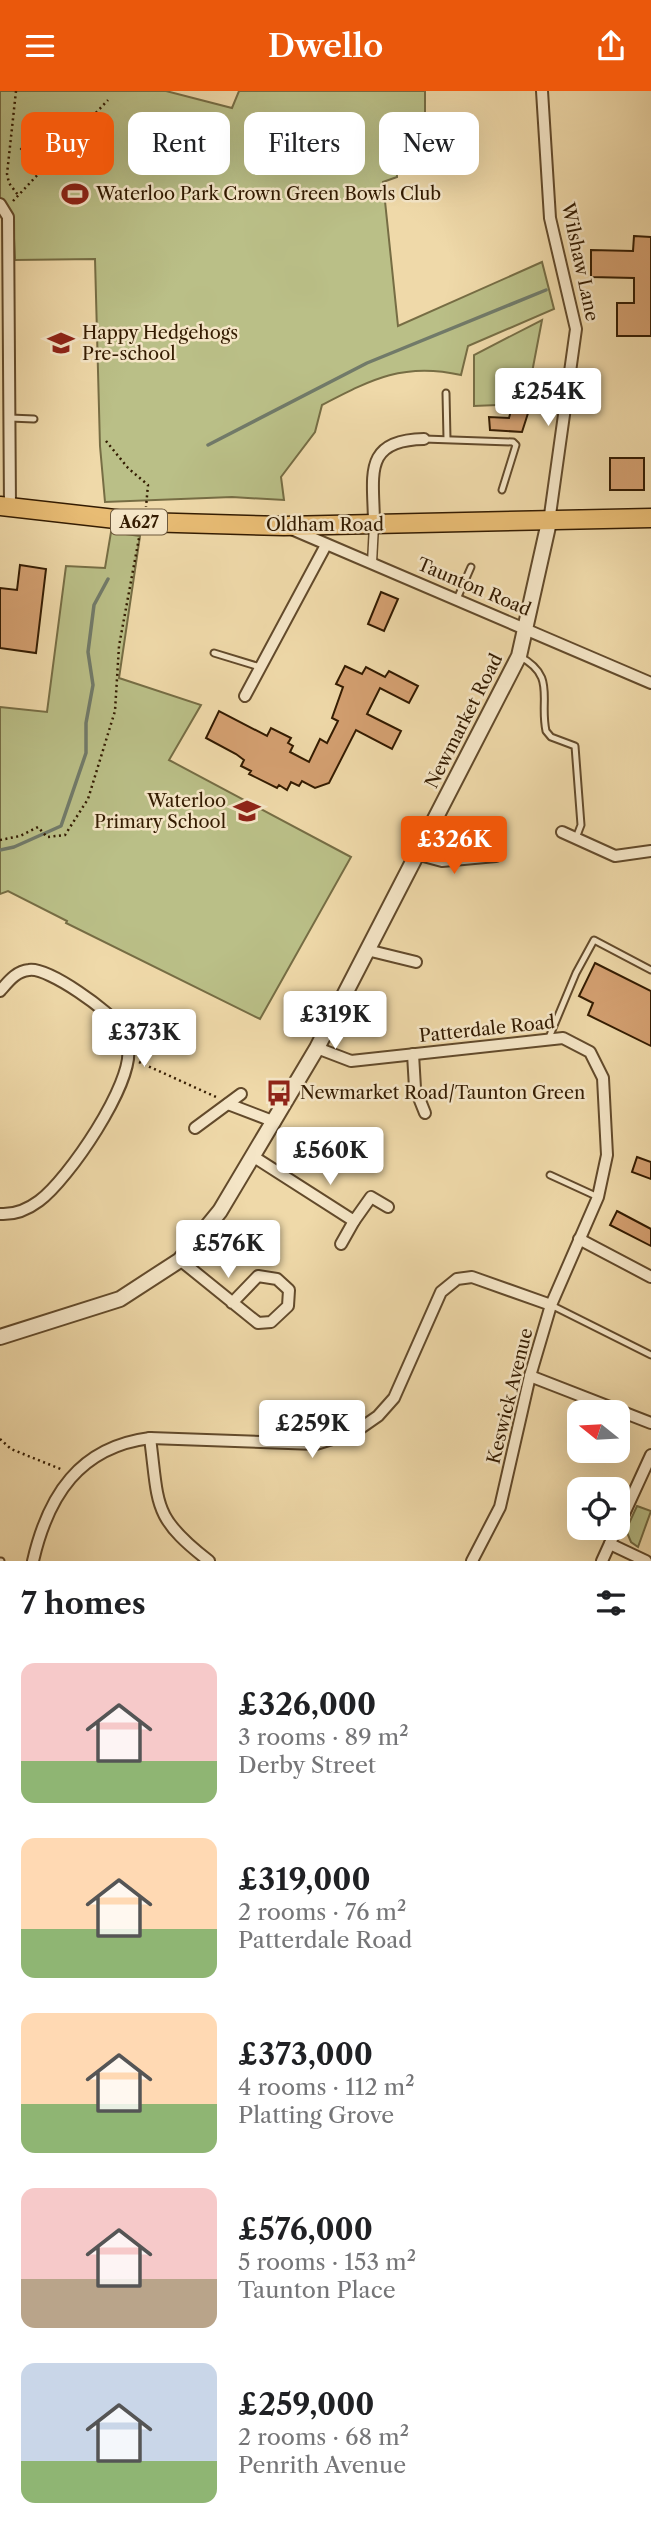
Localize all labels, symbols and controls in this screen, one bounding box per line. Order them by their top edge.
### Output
text: Dwello [268,26,383,65]
icon: menu [21,27,59,65]
icon: share [592,27,630,65]
chip: Buy [21,112,114,175]
chip: Rent [128,112,230,175]
chip: Filters [244,112,365,175]
chip: New [379,112,479,175]
sports icon: Waterloo Park Crown Green Bowls Club [60,179,90,209]
place label: Waterloo Park Crown Green Bowls Club [95,183,441,205]
street label: Wilshaw Lane [557,200,603,323]
place label: Happy Hedgehogs Pre-school [82,322,238,365]
school or university icon: Happy Hedgehogs Pre-school [46,328,76,358]
pin: £254K [499,369,597,428]
text: £254K [511,377,585,405]
road number: A627 [111,509,167,535]
street label: Oldham Road [266,514,384,536]
street label: Taunton Road [414,553,534,621]
street label: Newmarket Road [421,650,508,792]
place label: Waterloo Primary School [94,790,226,833]
school or university icon: Waterloo Primary School [232,796,262,826]
pin: £326K [405,817,503,876]
text: £326K [417,825,491,853]
pin: £319K [286,991,384,1051]
text: £319K [300,1000,370,1028]
pin: £373K [95,1009,193,1069]
street label: Patterdale Road [418,1011,556,1047]
text: £373K [108,1018,180,1046]
bus stop icon: Newmarket Road/Taunton Green [264,1078,294,1108]
place label: Newmarket Road/Taunton Green [300,1082,585,1104]
pin: £560K [281,1127,379,1187]
text: £560K [293,1136,367,1164]
pin: £576K [179,1221,277,1280]
text: £576K [192,1229,264,1257]
street label: Keswick Avenue [482,1326,538,1466]
north arrow [567,1400,630,1463]
map controls [567,1400,630,1540]
pin: £259K [263,1401,361,1460]
text: £259K [275,1409,349,1437]
button: locate [567,1477,630,1540]
icon: filters [592,1584,630,1622]
text: 7 homes [21,1585,146,1622]
text: £326,000 [238,1686,376,1723]
icon: home [77,1691,161,1775]
text: 3 rooms · 89 m² [238,1723,409,1751]
text: Derby Street [238,1751,376,1779]
text: £319,000 [238,1861,371,1898]
icon: home [77,1866,161,1950]
text: 2 rooms · 76 m² [238,1898,406,1926]
text: Patterdale Road [238,1926,412,1954]
text: £373,000 [238,2036,373,2073]
icon: home [77,2041,161,2125]
text: 4 rooms · 112 m² [238,2073,415,2101]
text: Platting Grove [238,2101,394,2129]
text: £576,000 [238,2211,373,2248]
icon: home [77,2216,161,2300]
text: 5 rooms · 153 m² [238,2248,416,2276]
text: Taunton Place [238,2276,396,2304]
text: £259,000 [238,2386,374,2423]
icon: home [77,2391,161,2475]
text: 2 rooms · 68 m² [238,2423,409,2451]
text: Penrith Avenue [238,2451,406,2479]

